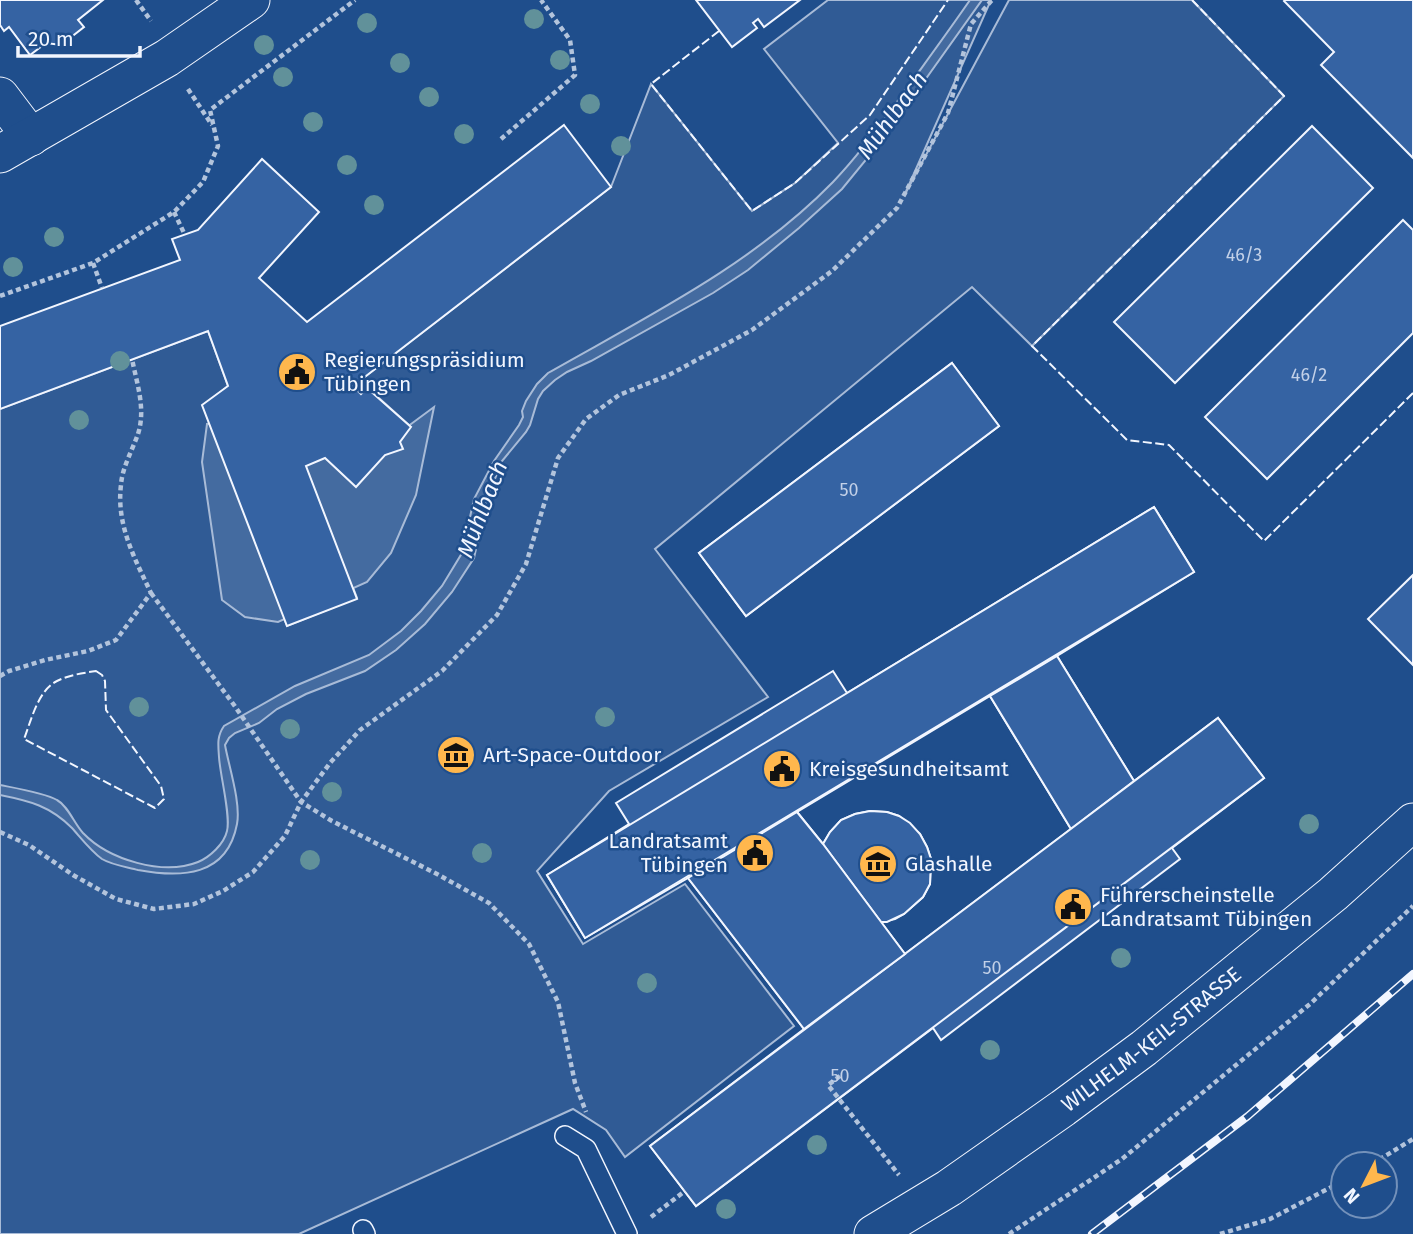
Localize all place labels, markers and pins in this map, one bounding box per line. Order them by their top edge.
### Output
place label: Regierungspräsidium Tübingen [324,347,525,397]
public building icon: Regierungspräsidium Tübingen [276,351,318,393]
museum icon: Art-Space-Outdoor [435,734,477,776]
place label: Art-Space-Outdoor [483,742,661,768]
public building icon: Kreisgesundheitsamt [761,748,803,790]
place label: Kreisgesundheitsamt [809,756,1009,782]
place label: Landratsamt Tübingen [608,828,728,878]
public building icon: Landratsamt Tübingen [734,832,776,874]
museum icon: Glashalle [857,843,899,885]
place label: Glashalle [905,851,993,877]
place label: Führerscheinstelle Landratsamt Tübingen [1100,882,1312,932]
public building icon: Führerscheinstelle Landratsamt Tübingen [1052,886,1094,928]

